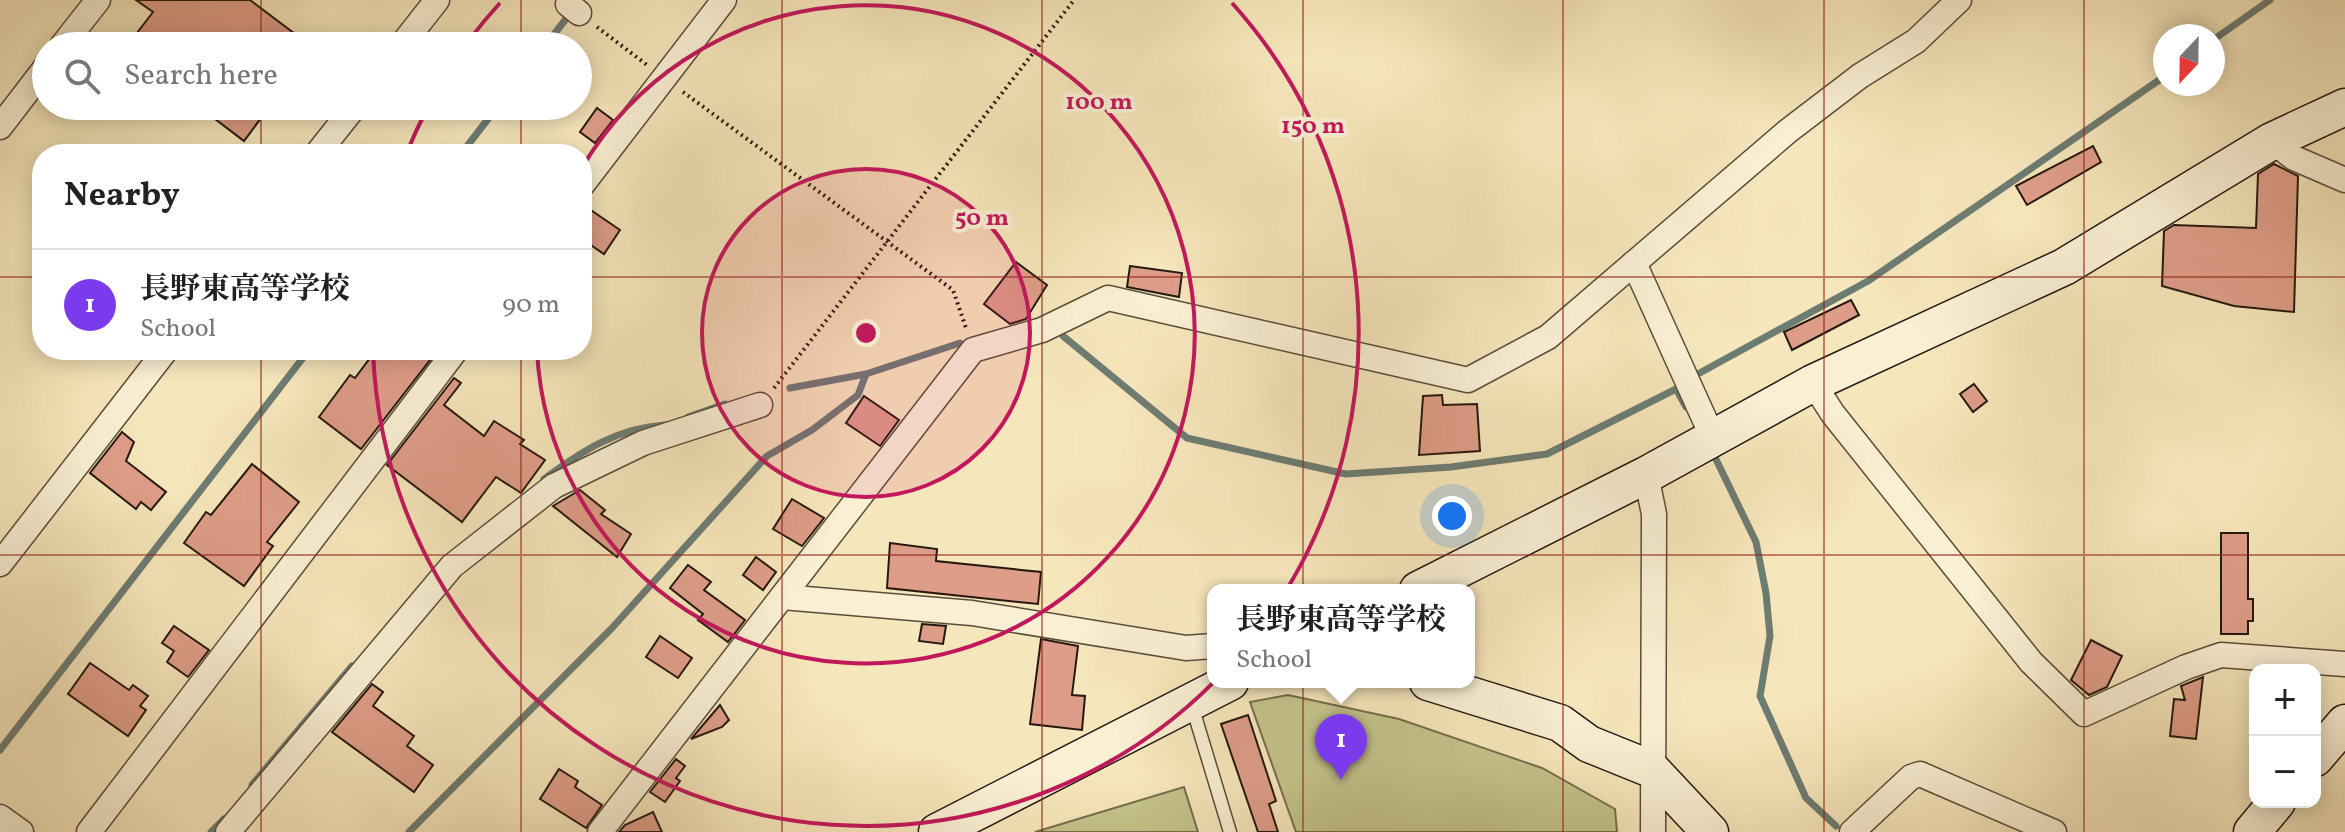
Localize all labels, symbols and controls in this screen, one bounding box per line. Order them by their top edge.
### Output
north arrow [2153,24,2225,96]
search box [32,32,592,120]
icon: search [60,54,104,98]
text: Search here [124,55,278,97]
text: 100 m [1065,86,1133,120]
text: 150 m [1281,110,1345,144]
text: Nearby [64,173,180,220]
text: 50 m [955,202,1009,236]
text: 長野東高等学校 [140,269,350,311]
text: 1 [85,287,95,323]
text: 90 m [502,287,560,323]
text: School [140,311,216,347]
centre of rings [852,319,880,347]
your location [1432,496,1472,536]
popup [1207,584,1475,688]
text: 長野東高等学校 [1236,600,1446,642]
text: School [1236,642,1312,678]
map controls [2249,664,2321,808]
button: + [2249,664,2321,736]
pin: 1 [1315,714,1367,780]
button: − [2249,736,2321,808]

